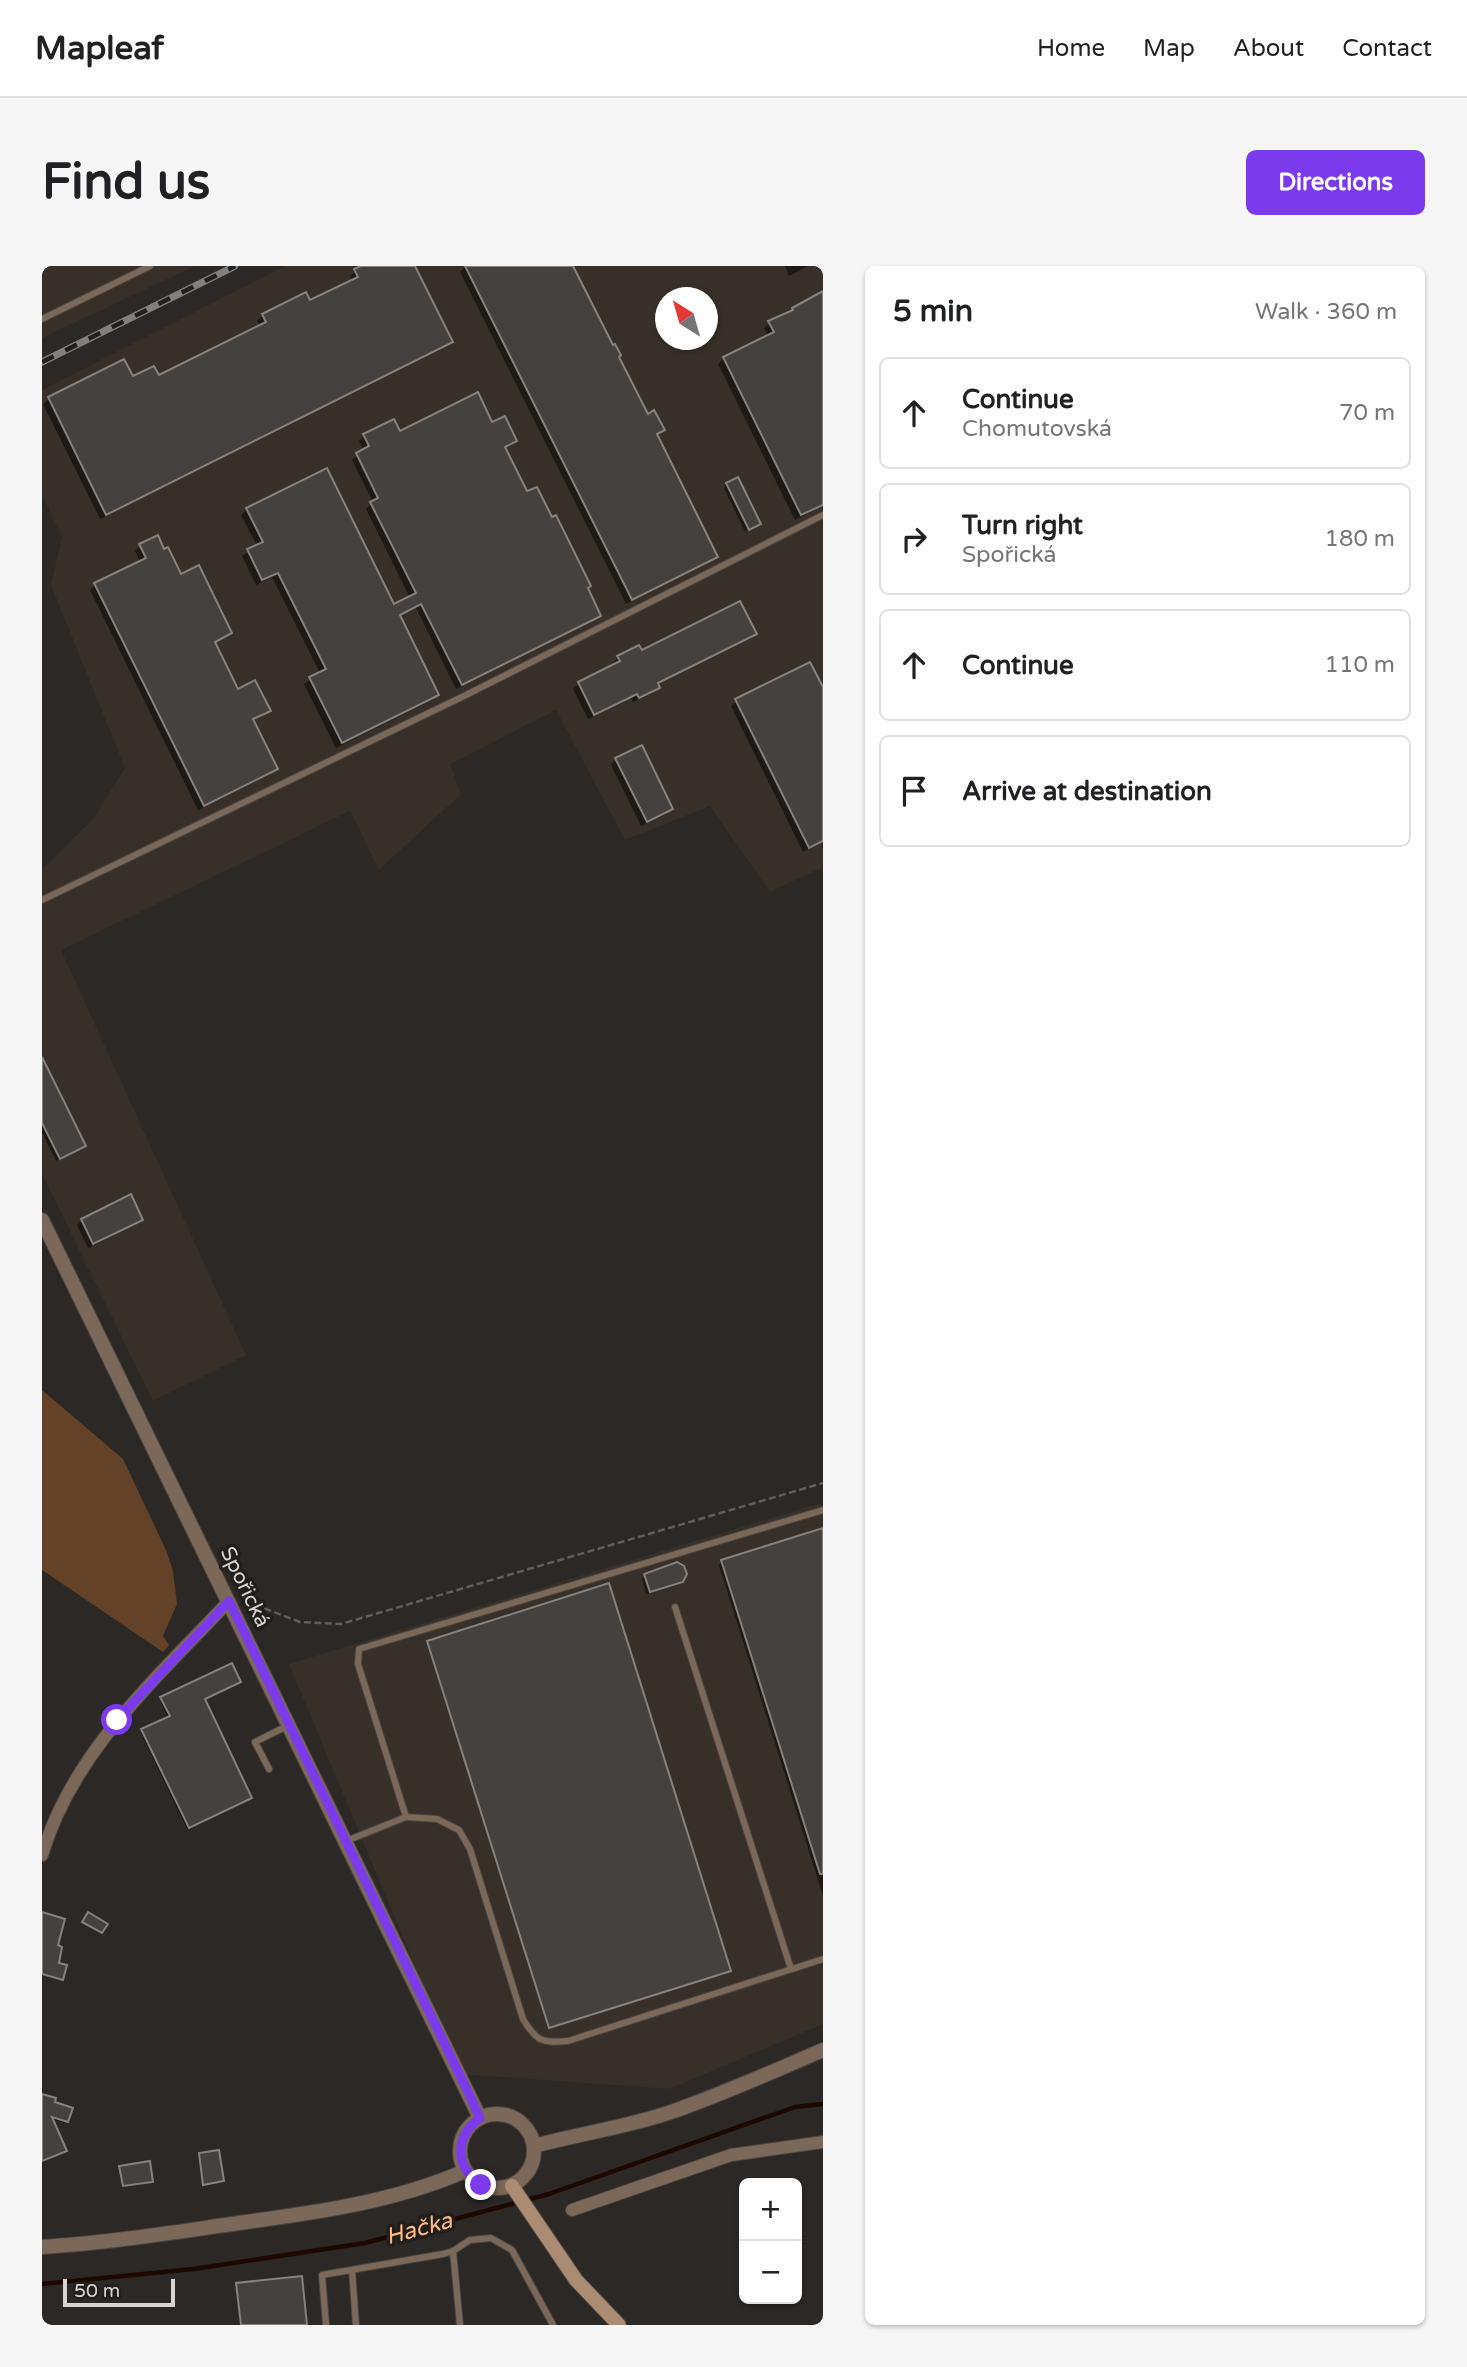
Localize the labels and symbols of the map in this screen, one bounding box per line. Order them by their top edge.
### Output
north arrow [655,287,718,350]
street label: Spořická [215,1543,275,1631]
route start [101,1704,132,1735]
route end [465,2169,496,2200]
water label: Hačka [383,2206,456,2251]
scale bar [63,2276,175,2308]

